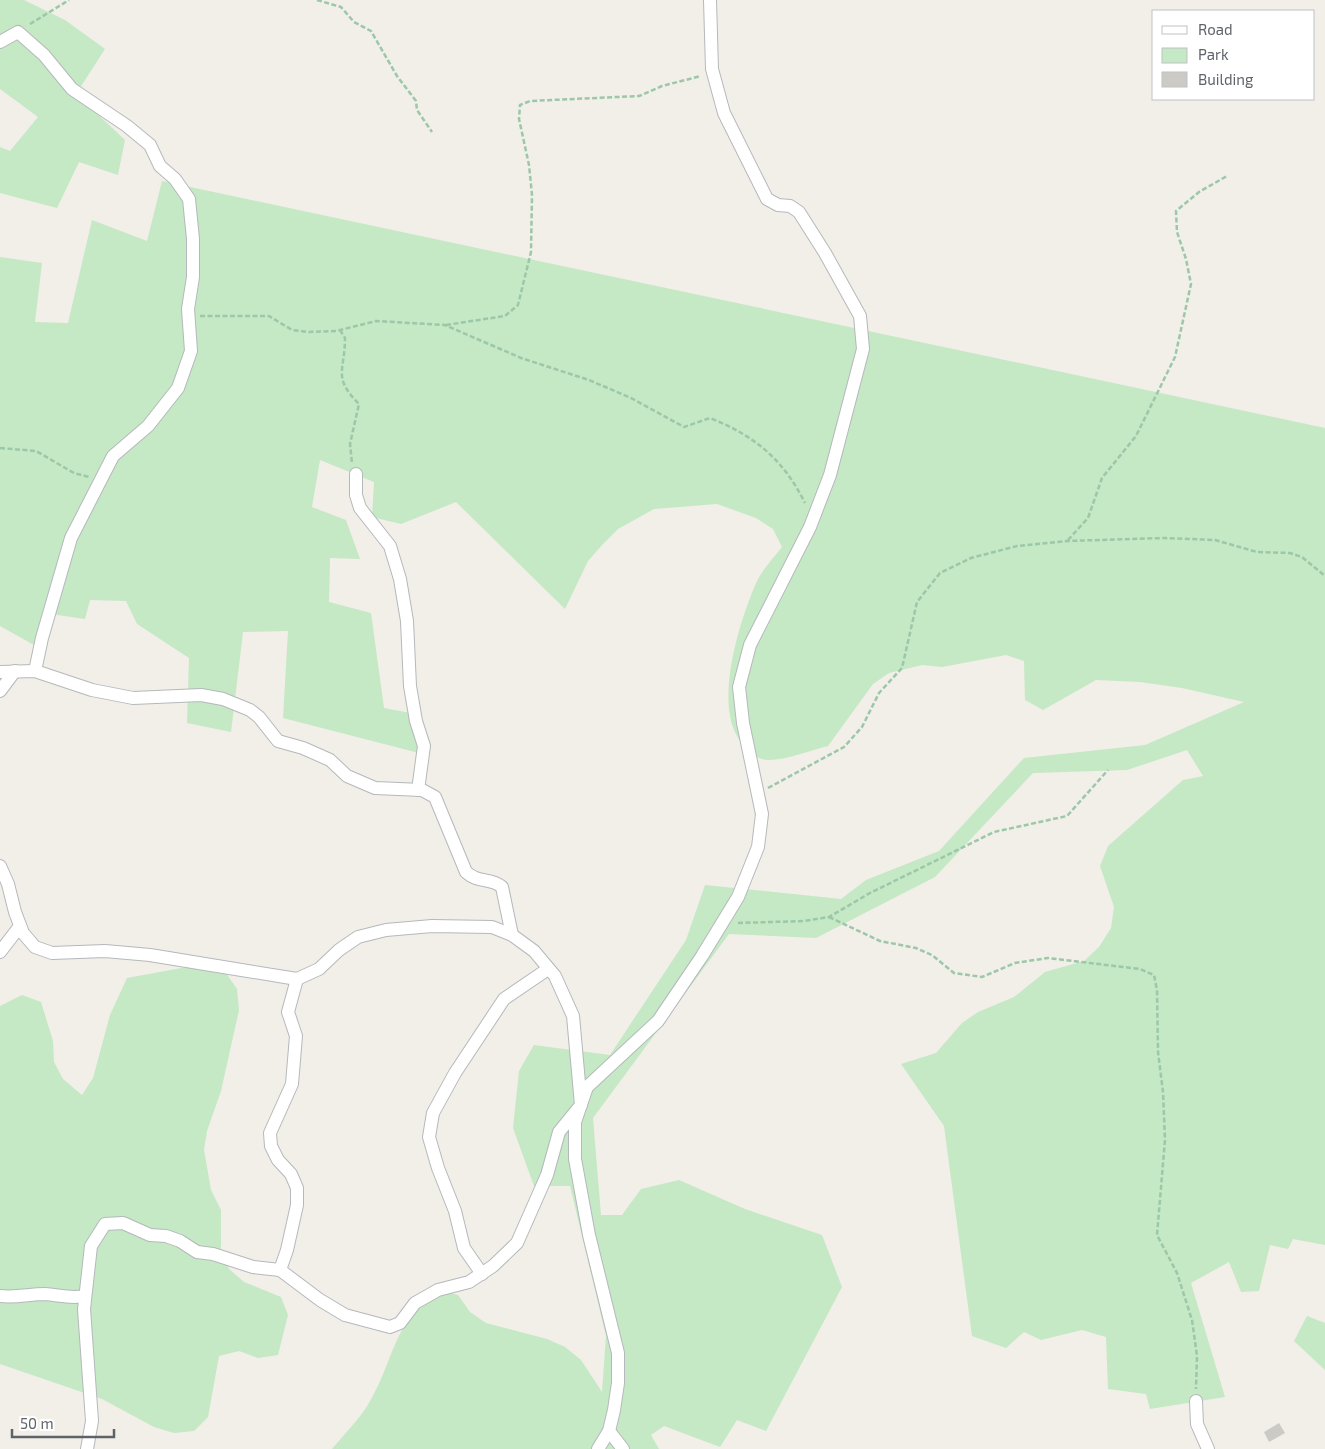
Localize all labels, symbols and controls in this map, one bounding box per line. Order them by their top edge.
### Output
legend [1152,10,1315,100]
text: Road [1198,20,1233,38]
text: Park [1198,45,1229,63]
text: Building [1198,70,1254,88]
scale bar [12,1406,115,1438]
text: 50 m [20,1414,54,1432]

